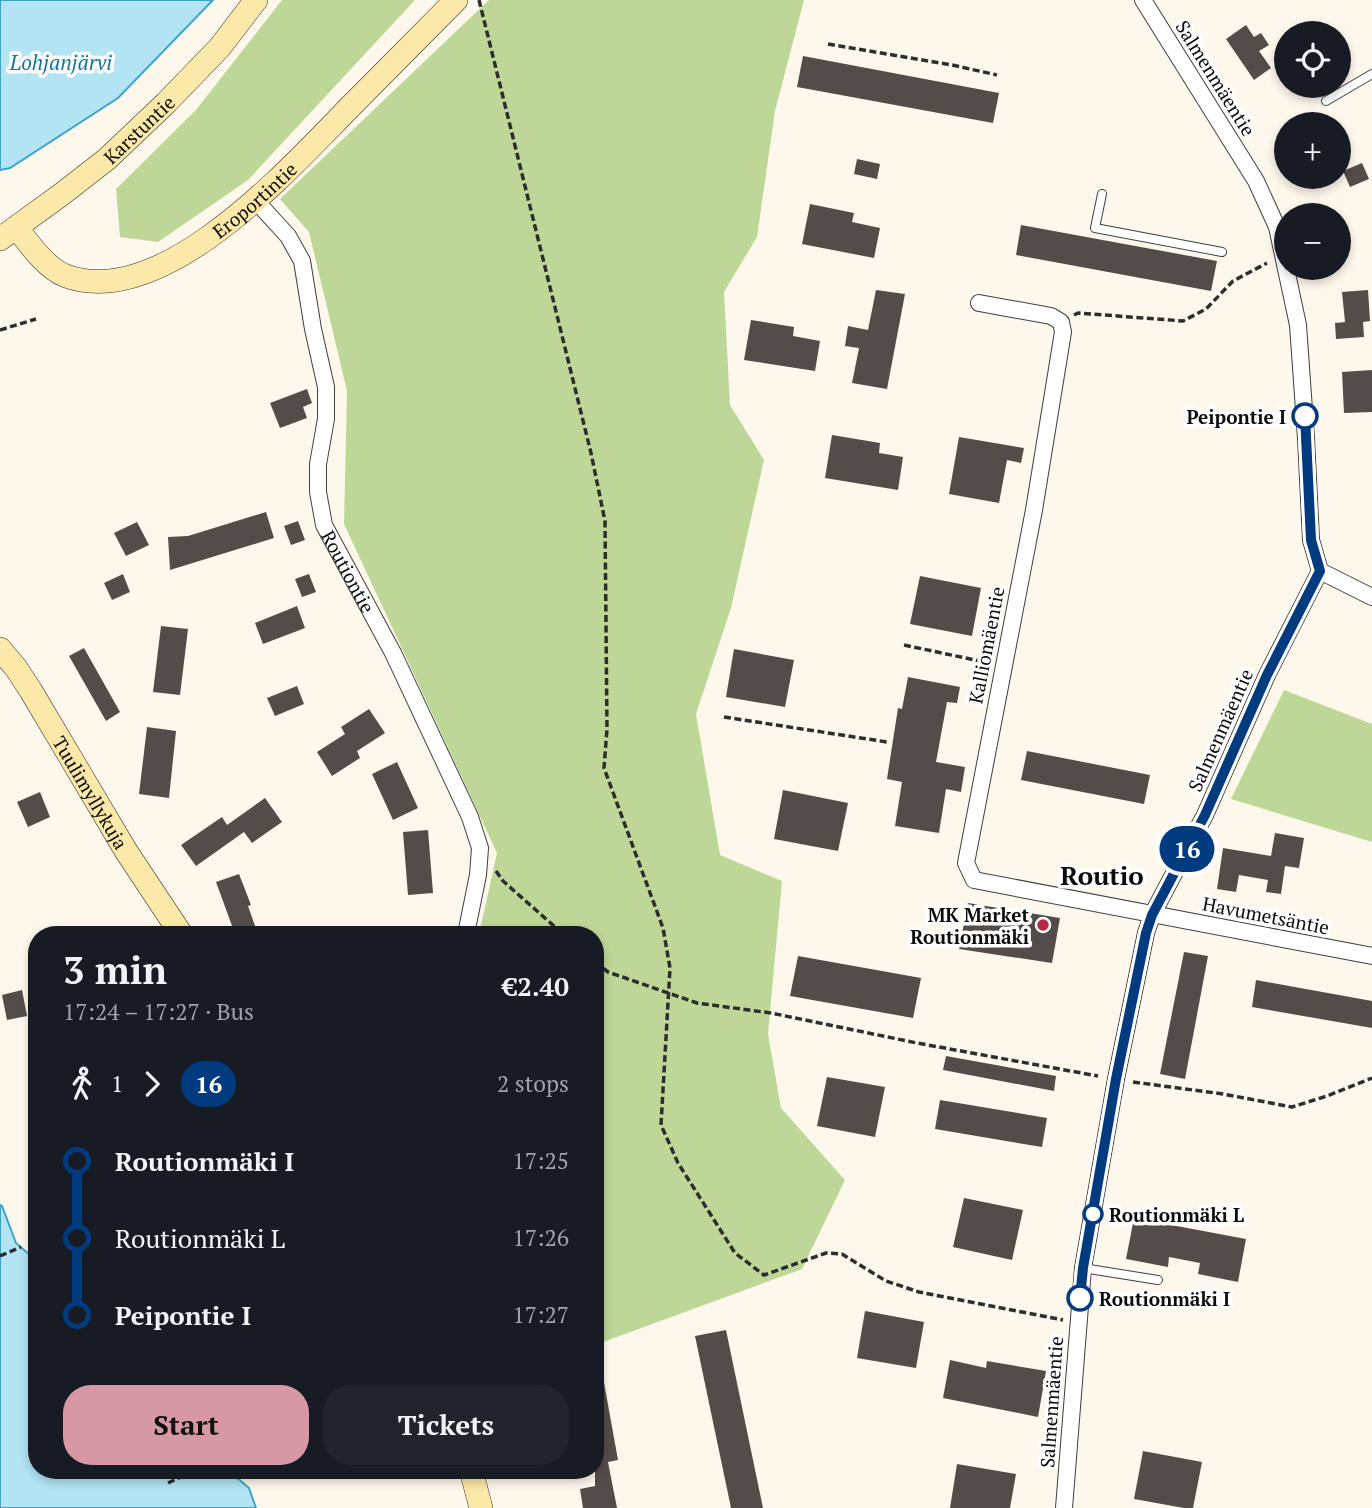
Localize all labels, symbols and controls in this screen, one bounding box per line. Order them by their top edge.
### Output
street label: Salmenmäentie [1170,15,1262,141]
map controls [1274,21,1351,280]
button: locate [1274,21,1351,98]
water label: Lohjanjärvi [9,48,112,76]
street label: Karstuntie [98,90,180,169]
button: + [1274,112,1351,189]
street label: Eroportintie [207,156,302,243]
button: − [1274,203,1351,280]
marker: Peipontie I [1292,403,1318,429]
place label: Peipontie I [1187,404,1286,429]
street label: Routiontie [316,525,381,617]
street label: Kalliomäentie [962,584,1010,706]
street label: Salmenmäentie [1182,665,1258,795]
street label: Tuulimyllykuja [48,731,135,854]
line badge: 16 [1156,826,1218,872]
text: 16 [1173,833,1201,865]
district label: Routio [1060,858,1144,892]
street label: Havumetsäntie [1201,890,1331,940]
place label: MK Market Routionmäki [910,902,1029,949]
marker: MK Market Routionmäki [1035,917,1051,933]
text: 3 min [63,945,167,995]
text: €2.40 [503,969,569,1003]
text: 17:24 – 17:27 · Bus [63,996,254,1027]
icon: walk [63,1065,101,1103]
icon: forward [133,1065,171,1103]
text: 1 [111,1068,123,1099]
text: 16 [195,1068,222,1100]
text: 2 stops [497,1068,569,1099]
text: Routionmäki I [115,1144,294,1178]
text: 17:25 [512,1145,569,1176]
place label: Routionmäki L [1109,1202,1244,1227]
marker: Routionmäki L [1083,1204,1103,1224]
text: Routionmäki L [115,1221,285,1255]
text: 17:26 [512,1222,569,1253]
marker: Routionmäki I [1067,1285,1093,1311]
place label: Routionmäki I [1099,1286,1230,1311]
text: Peipontie I [115,1298,251,1332]
text: 17:27 [512,1299,569,1330]
street label: Salmenmäentie [1034,1335,1068,1469]
button: Start [63,1385,309,1465]
button: Tickets [323,1385,569,1465]

